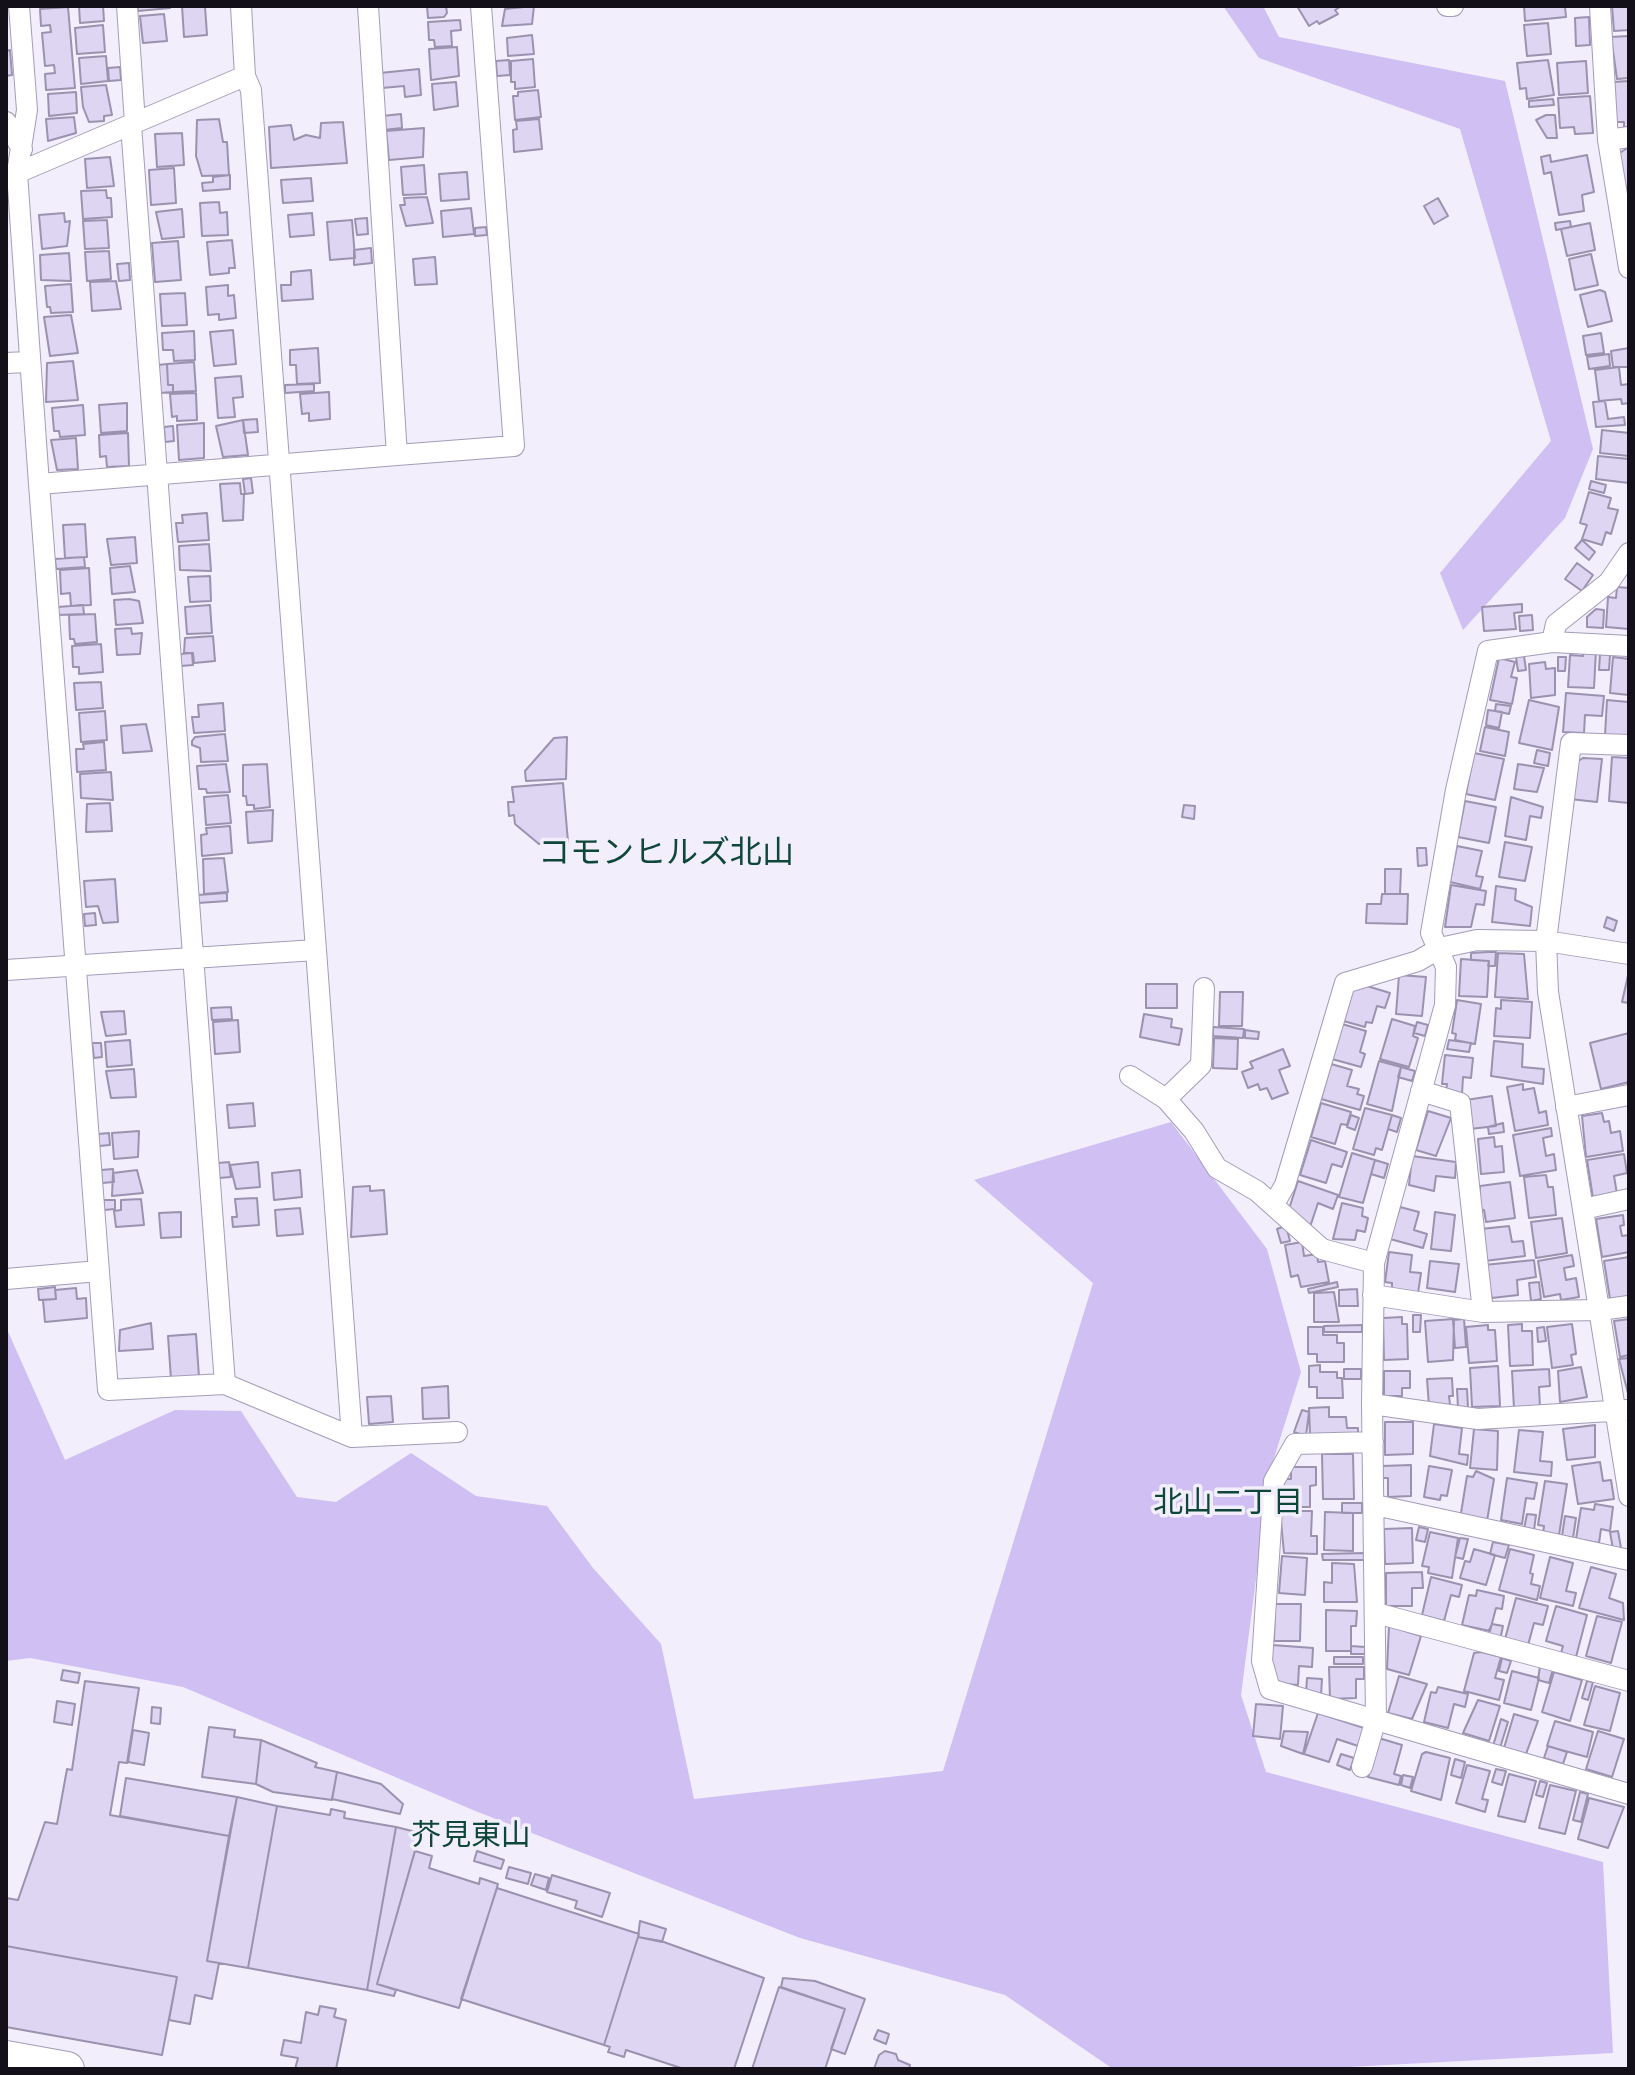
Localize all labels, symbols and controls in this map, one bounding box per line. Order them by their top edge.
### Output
district label: コモンヒルズ北山 [538,835,794,873]
district label: 北山二丁目 [1153,1485,1303,1521]
district label: 芥見東山 [411,1818,531,1854]

